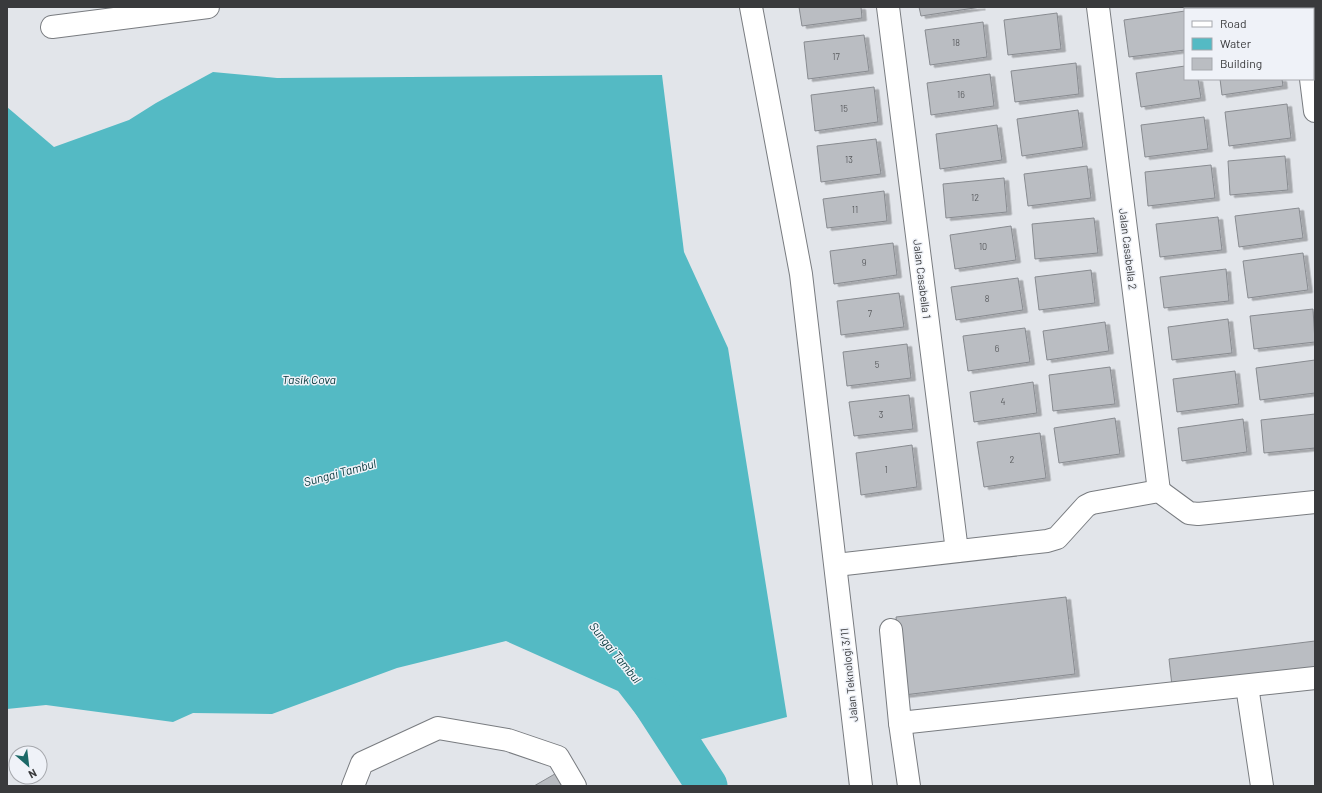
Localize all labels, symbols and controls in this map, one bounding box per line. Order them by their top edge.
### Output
legend [1184,8,1314,80]
text: Road [1220,16,1247,30]
text: Water [1220,36,1252,50]
house number: 18 [952,37,960,48]
house number: 17 [832,51,840,62]
text: Building [1220,56,1262,70]
house number: 16 [957,89,965,100]
house number: 15 [840,103,848,114]
house number: 13 [845,154,853,165]
house number: 12 [971,192,979,203]
house number: 11 [852,204,858,215]
street label: Jalan Casabella 2 [1117,207,1140,291]
street label: Jalan Casabella 1 [911,238,934,319]
house number: 10 [979,241,987,252]
house number: 9 [862,257,867,268]
house number: 8 [985,293,990,304]
house number: 7 [868,308,873,319]
house number: 6 [995,343,1000,354]
house number: 5 [875,359,880,370]
water label: Tasik Cova [282,372,336,386]
house number: 4 [1001,396,1006,407]
house number: 3 [879,409,884,420]
house number: 2 [1010,454,1015,465]
water label: Sungai Tambul [302,456,378,488]
house number: 1 [884,464,888,475]
water label: Sungai Tambul [587,619,645,686]
street label: Jalan Teknologi 3/11 [837,628,860,723]
north arrow [8,745,48,785]
text: N [27,767,39,782]

